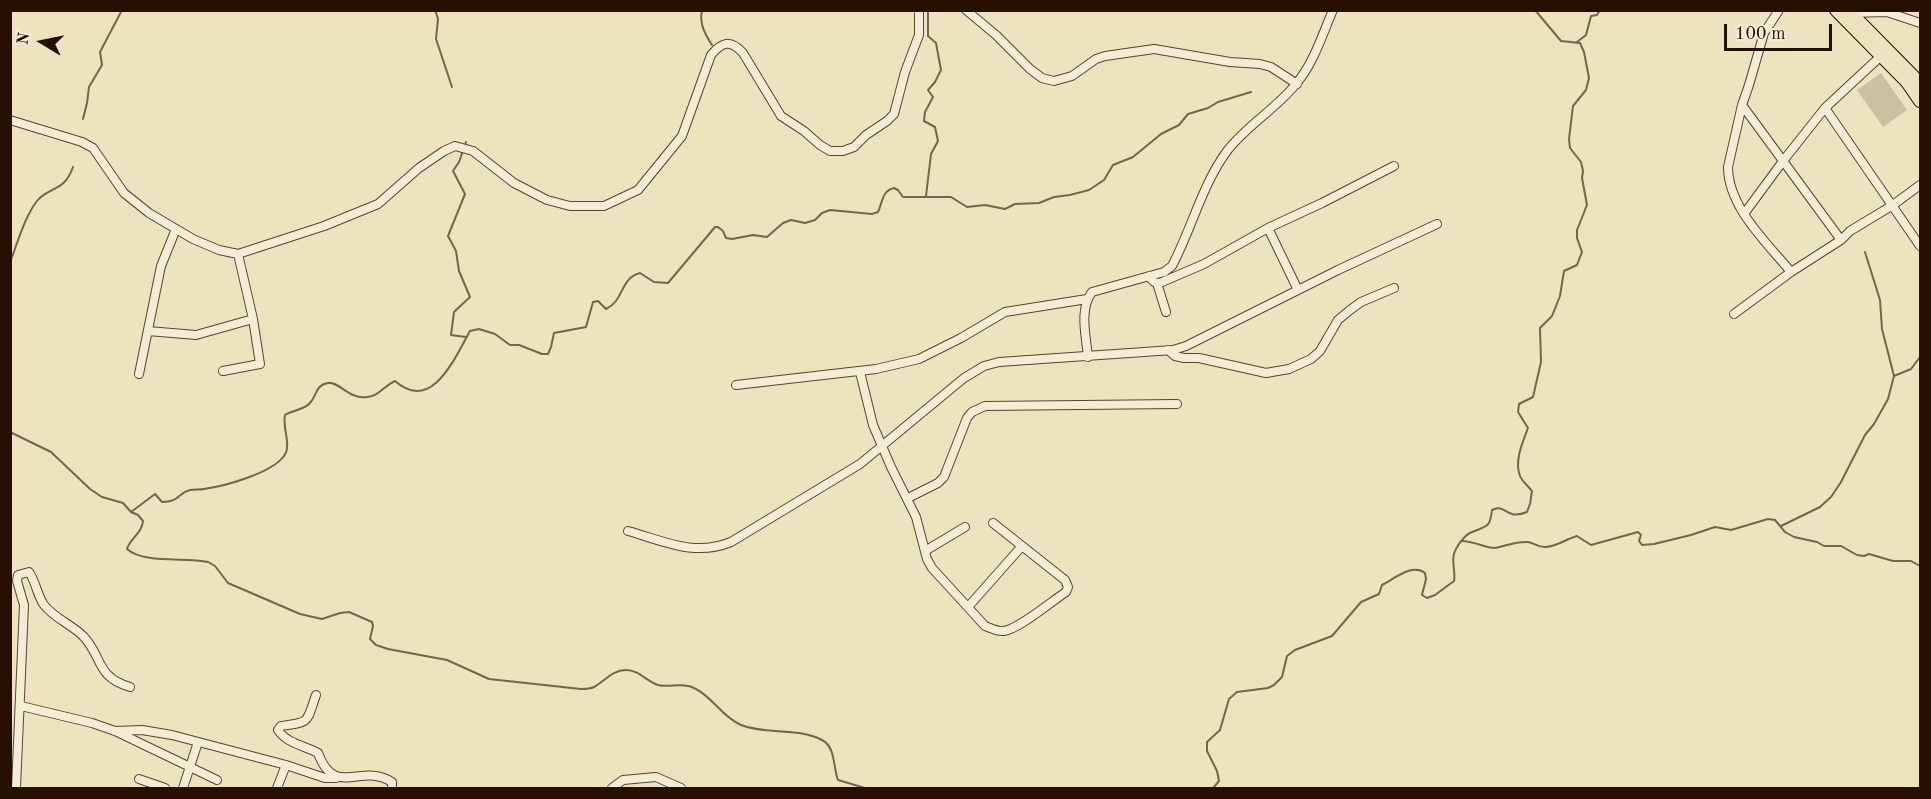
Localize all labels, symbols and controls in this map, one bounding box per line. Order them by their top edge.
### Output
north arrow [12,12,72,72]
scale bar [1727,12,1835,50]
text: 100 m [1735,25,1786,43]
text: N [15,31,33,46]

